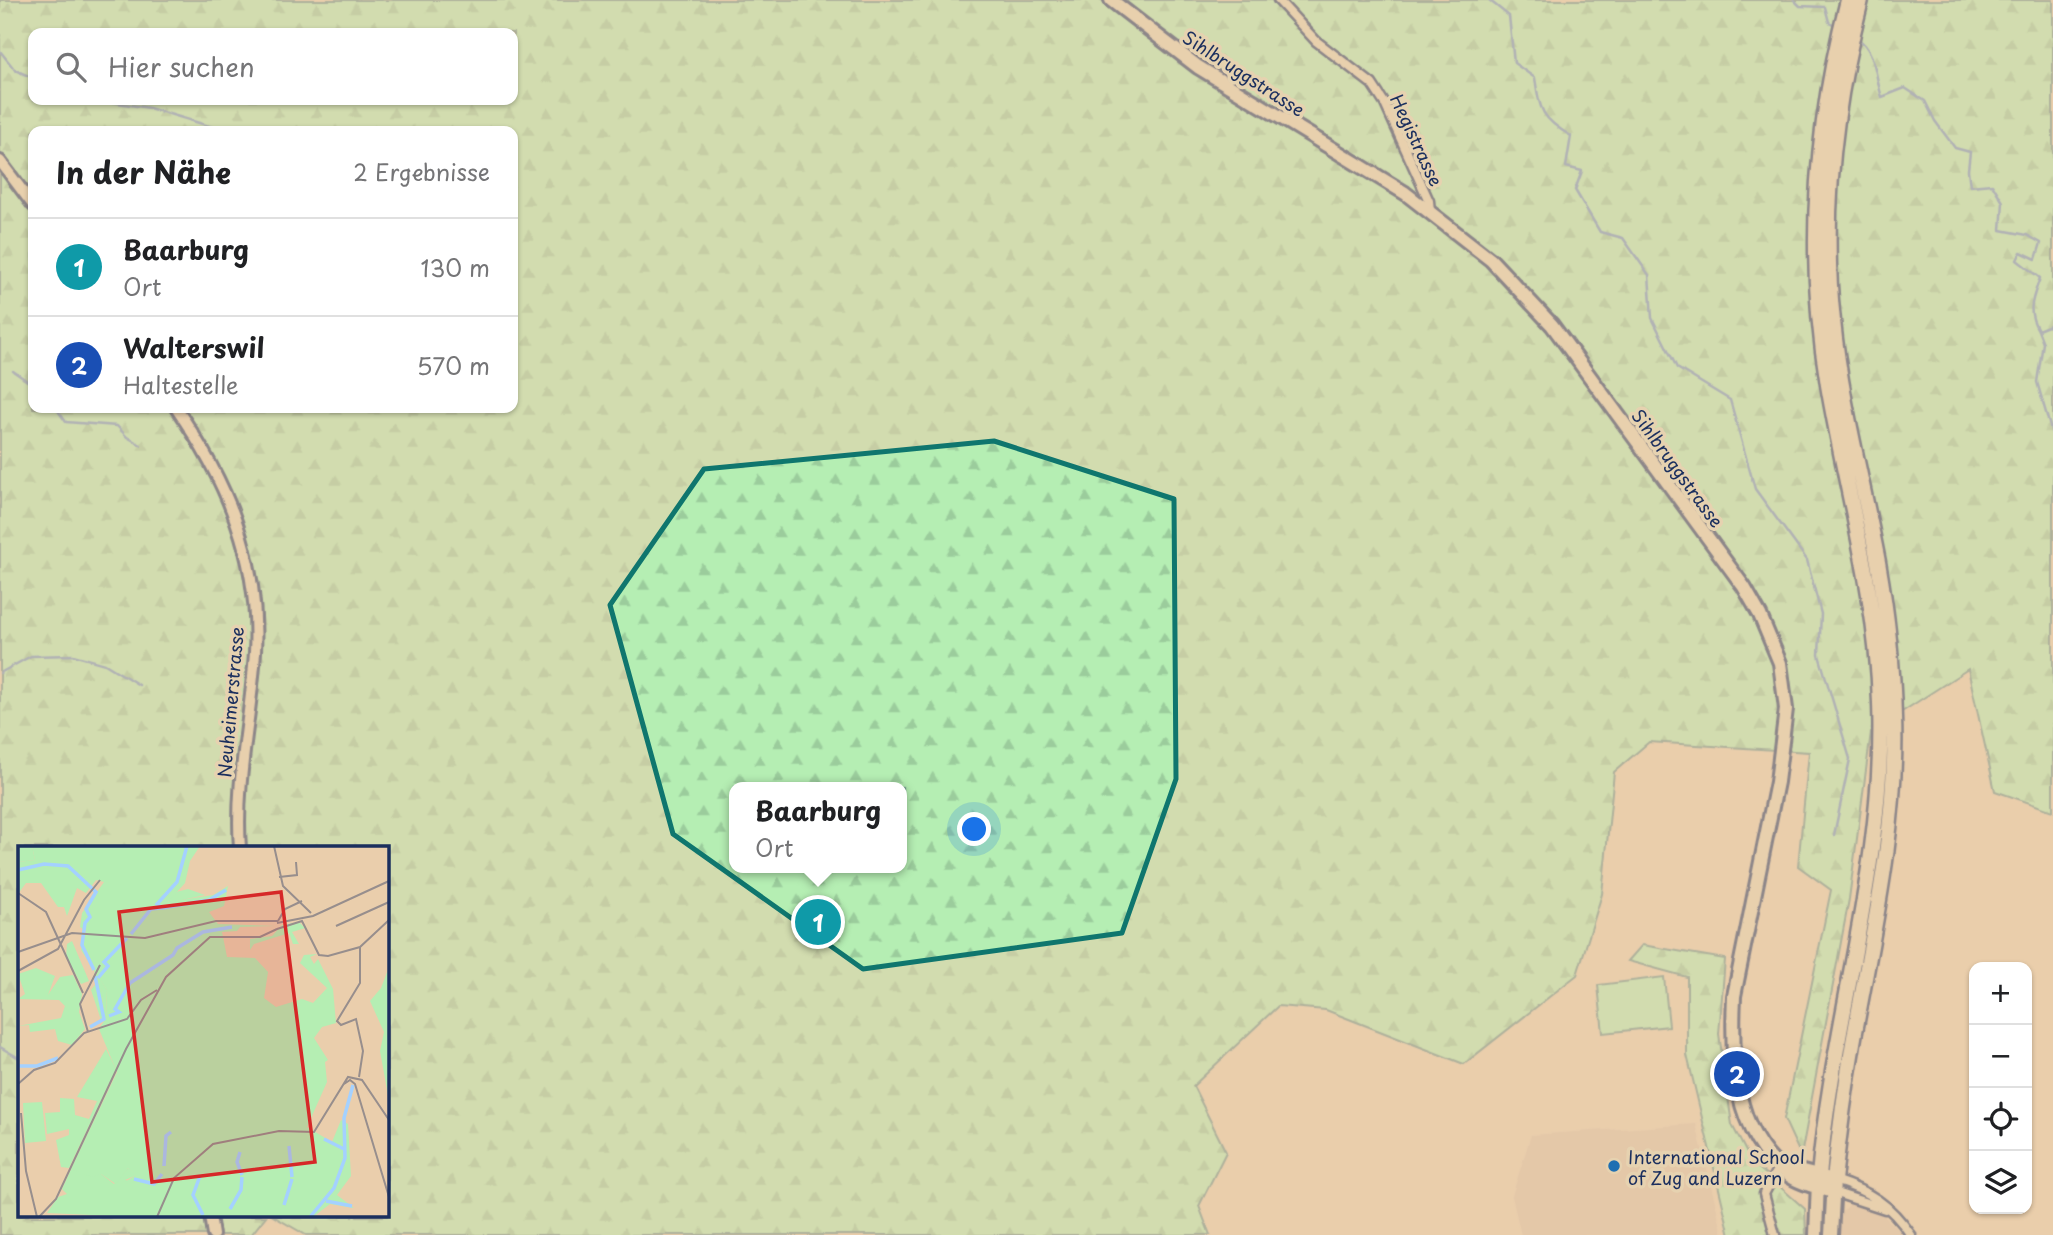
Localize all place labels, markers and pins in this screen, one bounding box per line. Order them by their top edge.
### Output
pin: 1 [795,896,841,948]
pin: 2 [1714,1048,1760,1100]
place label: International School of Zug and Luzern [1628,1143,1805,1191]
marker: International School of Zug and Luzern [1606,1158,1622,1174]

